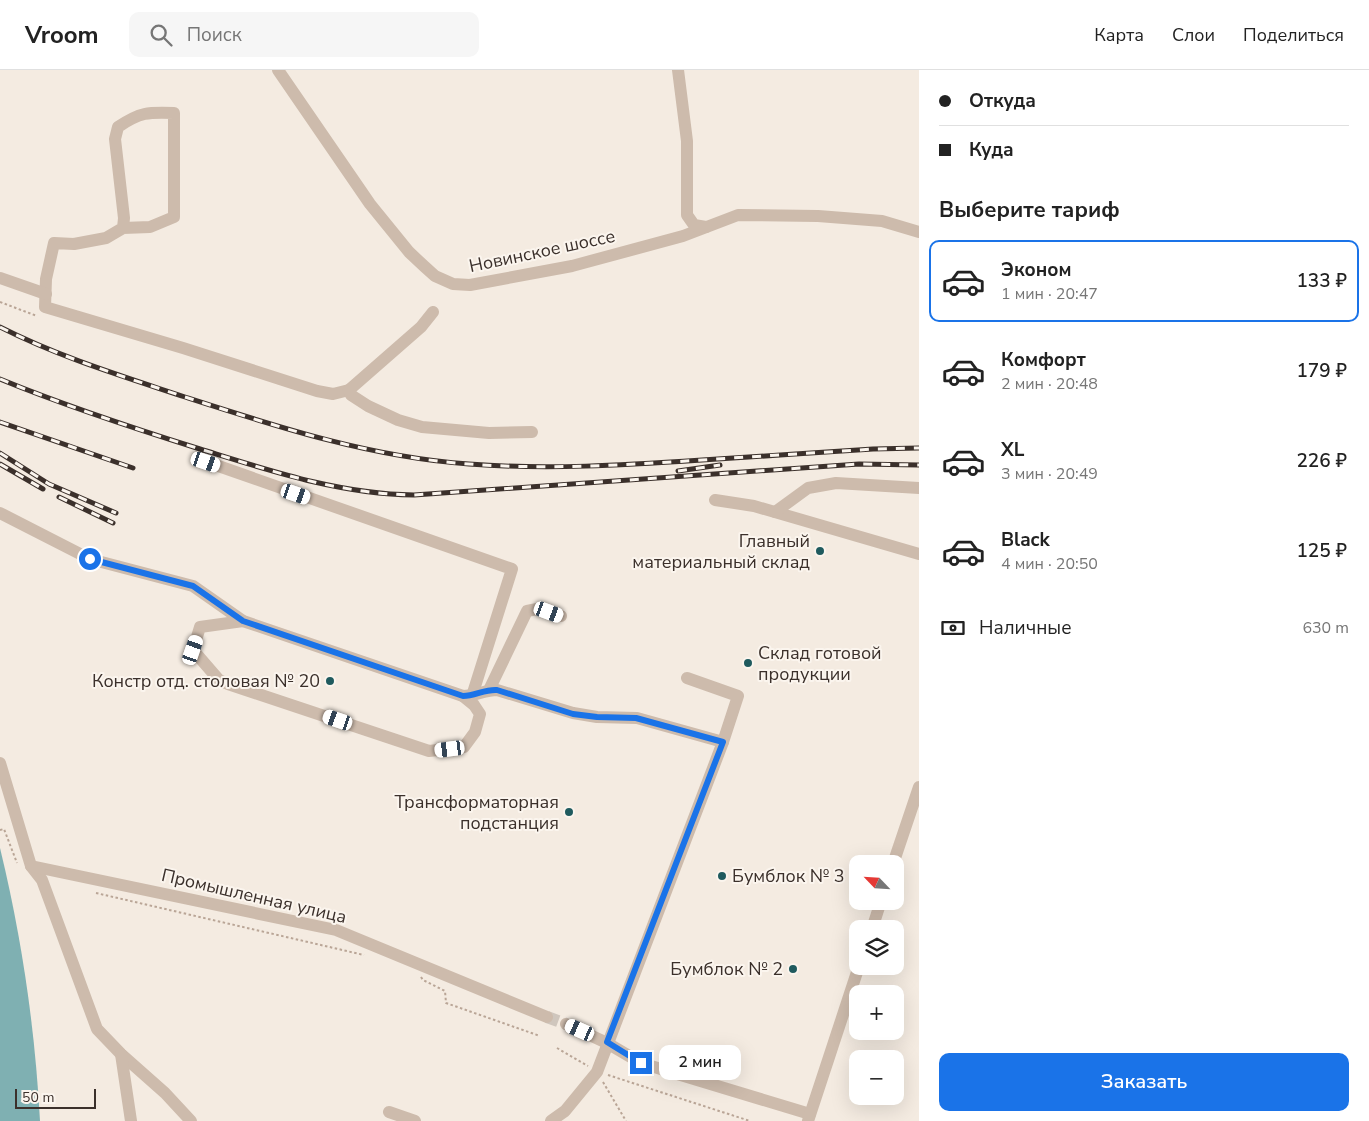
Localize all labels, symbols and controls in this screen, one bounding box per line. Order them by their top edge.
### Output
search box [129,12,479,57]
text: Vroom [25,19,99,51]
icon: search [147,21,175,49]
text: Поиск [187,22,242,48]
text: Карта [1094,23,1144,47]
text: Слои [1172,23,1215,47]
text: Поделиться [1243,23,1344,47]
text: Откуда [969,88,1036,114]
text: Куда [969,137,1014,163]
text: Выберите тариф [939,195,1120,225]
street label: Новинское шоссе [467,224,617,278]
text: Эконом [1001,257,1072,283]
icon: car [941,259,986,304]
text: 133 ₽ [1296,268,1347,294]
text: 1 мин · 20:47 [1001,283,1098,305]
text: Комфорт [1001,347,1086,373]
icon: car [941,349,986,394]
text: 179 ₽ [1296,358,1347,384]
text: 2 мин · 20:48 [1001,373,1098,395]
text: XL [1001,437,1024,463]
icon: car [941,439,986,484]
text: 226 ₽ [1296,448,1347,474]
car [189,450,222,474]
text: 3 мин · 20:49 [1001,463,1098,485]
car [279,482,312,506]
text: Black [1001,527,1050,553]
place label: Главный материальный склад [632,529,810,574]
icon: car [941,529,986,574]
text: 125 ₽ [1296,538,1347,564]
marker: Главный материальный склад [814,545,826,557]
route start [79,548,101,570]
text: 4 мин · 20:50 [1001,553,1098,575]
car [532,600,565,624]
icon: cash [939,614,967,642]
text: Наличные [979,615,1072,641]
text: 630 m [1302,617,1349,639]
car [181,633,204,667]
place label: Склад готовой продукции [758,641,882,686]
marker: Склад готовой продукции [742,657,754,669]
place label: Констр отд. столовая № 20 [92,669,320,693]
marker: Констр отд. столовая № 20 [324,675,336,687]
car [321,708,354,732]
car [434,740,465,758]
place label: Трансформаторная подстанция [395,790,559,835]
marker: Трансформаторная подстанция [563,806,575,818]
north arrow [849,855,904,910]
map controls [849,855,904,1105]
street label: Промышленная улица [159,863,349,929]
place label: Бумблок № 3 [732,864,845,888]
marker: Бумблок № 3 [716,870,728,882]
button: layers [849,920,904,975]
place label: Бумблок № 2 [670,957,783,981]
marker: Бумблок № 2 [787,963,799,975]
button: + [849,985,904,1040]
car [563,1017,596,1043]
callout: 2 мин [658,1046,741,1080]
button: − [849,1050,904,1105]
text: 2 мин [678,1051,722,1073]
route end [630,1052,652,1074]
button: Заказать [939,1053,1349,1111]
scale bar [15,1086,96,1109]
text: 50 m [22,1088,54,1107]

